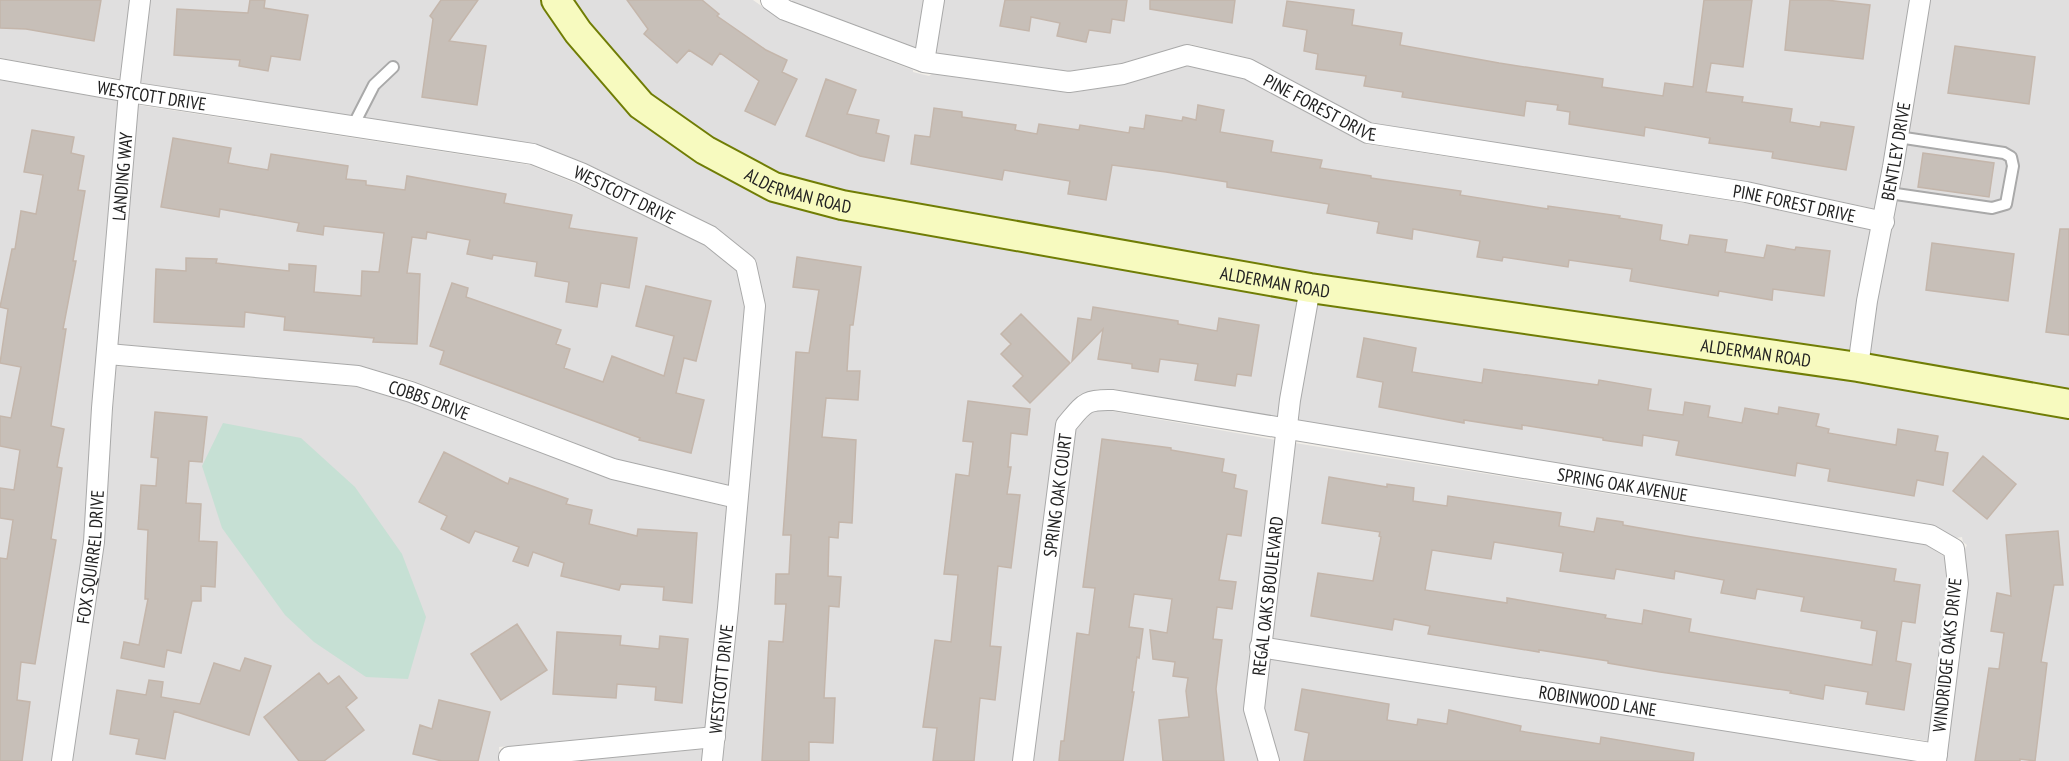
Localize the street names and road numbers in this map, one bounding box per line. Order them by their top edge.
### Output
street label: PINE FOREST DRIVE [1260,68,1378,146]
street label: WESTCOTT DRIVE [95,75,208,115]
street label: BENTLEY DRIVE [1875,101,1915,202]
street label: LANDING WAY [107,130,137,222]
street label: WESTCOTT DRIVE [571,160,679,229]
street label: ALDERMAN ROAD [741,162,853,218]
street label: PINE FOREST DRIVE [1732,179,1858,227]
street label: ALDERMAN ROAD [1218,261,1331,302]
street label: ALDERMAN ROAD [1699,333,1813,372]
street label: COBBS DRIVE [386,374,473,425]
street label: SPRING OAK COURT [1038,432,1076,558]
street label: SPRING OAK AVENUE [1556,462,1689,506]
street label: FOX SQUIRREL DRIVE [71,489,109,625]
street label: REGAL OAKS BOULEVARD [1246,515,1288,677]
street label: WINDRIDGE OAKS DRIVE [1927,577,1967,733]
street label: WESTCOTT DRIVE [704,623,738,735]
street label: ROBINWOOD LANE [1537,680,1658,721]

